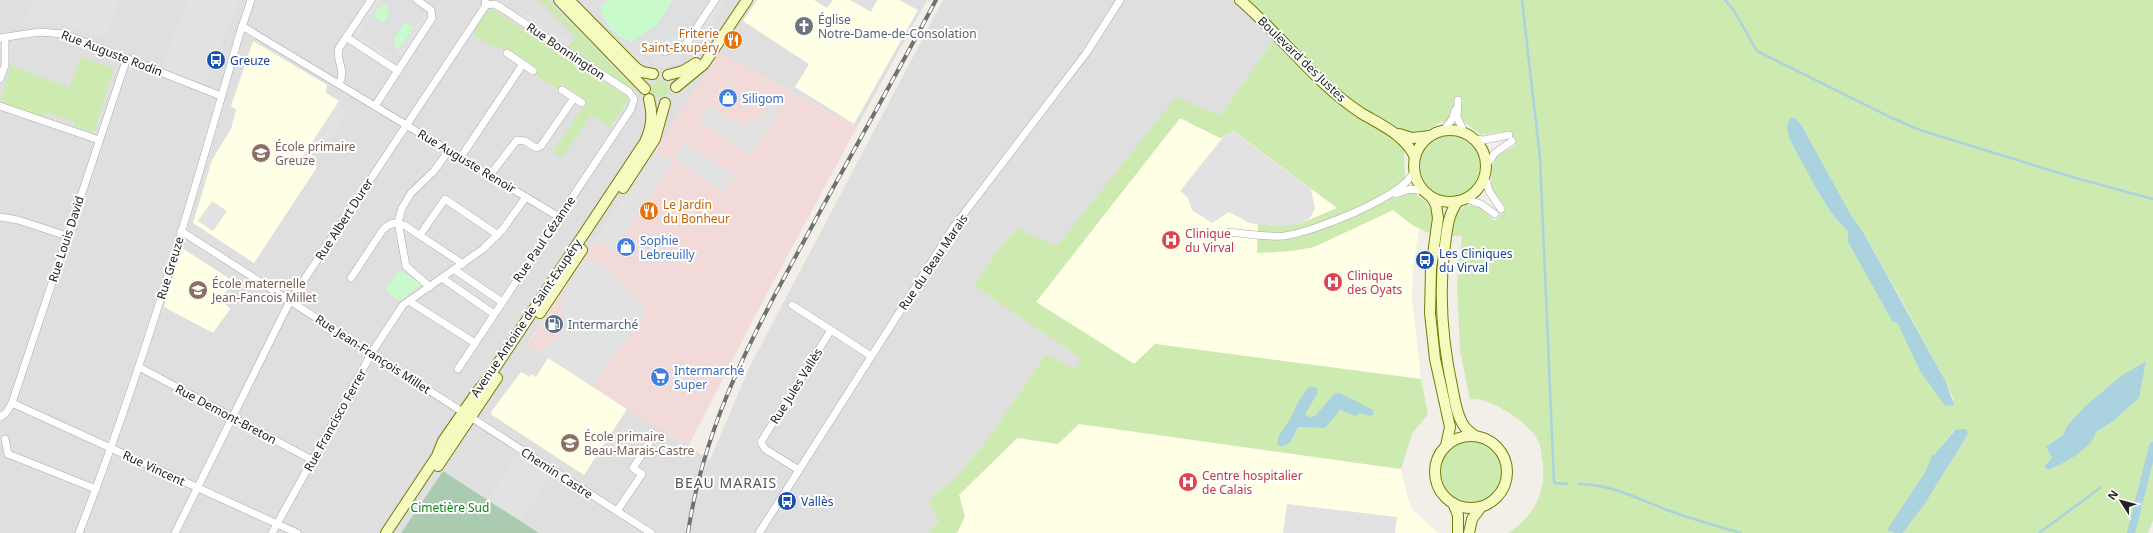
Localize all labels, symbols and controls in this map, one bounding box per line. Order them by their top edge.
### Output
place label: Église Notre-Dame-de-Consolation [818,11,977,42]
street label: Boulevard des Justes [1254,12,1350,106]
church icon: Église Notre-Dame-de-Consolation [793,15,815,37]
street label: Rue Bonnington [523,18,609,84]
place label: Friterie Saint-Exupéry [641,25,720,56]
street label: Rue Auguste Rodin [59,26,165,80]
restaurant icon: Friterie Saint-Exupéry [722,29,744,51]
bus stop icon: Greuze [205,49,227,71]
place label: Greuze [230,52,270,69]
shop icon: Siligom [717,87,739,109]
place label: Siligom [742,90,784,107]
street label: Rue Auguste Renoir [415,125,519,197]
place label: École primaire Greuze [275,138,356,169]
school or university icon: École primaire Greuze [250,142,272,164]
street label: Rue Albert Durer [311,175,377,263]
street label: Rue Paul Cézanne [509,192,579,285]
street label: Rue Louis David [44,194,88,284]
place label: Le Jardin du Bonheur [663,196,730,227]
restaurant icon: Le Jardin du Bonheur [638,200,660,222]
street label: Rue du Beau Marais [895,210,972,313]
place label: Clinique du Virval [1185,225,1234,256]
hospital icon: Clinique du Virval [1160,229,1182,251]
place label: Sophie Lebreuilly [640,232,696,263]
street label: Rue Greuze [152,234,188,301]
street label: Avenue Antoine de Saint-Exupéry [467,235,586,400]
shop icon: Sophie Lebreuilly [615,236,637,258]
place label: Les Cliniques du Virval [1439,245,1513,276]
bus stop icon: Les Cliniques du Virval [1414,249,1436,271]
place label: Clinique des Oyats [1347,267,1403,298]
hospital icon: Clinique des Oyats [1322,271,1344,293]
place label: École maternelle Jean-Fancois Millet [211,275,317,306]
school or university icon: École maternelle Jean-Fancois Millet [187,279,209,301]
street label: Rue Jean-François Millet [312,310,434,398]
fuel station icon: Intermarché [543,313,565,335]
place label: Intermarché [568,316,638,333]
street label: Rue Jules Vallès [766,345,826,427]
place label: Intermarché Super [674,362,744,393]
street label: Rue Francisco Ferrer [300,366,370,474]
supermarket icon: Intermarché Super [649,366,671,388]
street label: Rue Demont-Breton [172,380,280,448]
place label: École primaire Beau-Marais-Castre [584,428,694,459]
school or university icon: École primaire Beau-Marais-Castre [559,432,581,454]
street label: Chemin Castre [518,443,596,503]
street label: Rue Vincent [120,446,188,490]
place label: Centre hospitalier de Calais [1202,467,1303,498]
hospital icon: Centre hospitalier de Calais [1177,471,1199,493]
district label: BEAU MARAIS [675,473,777,492]
north arrow [2101,481,2141,521]
text: N [2104,487,2121,503]
bus stop icon: Vallès [776,490,798,512]
place label: Vallès [801,493,834,510]
park label: Cimetière Sud [411,499,489,516]

